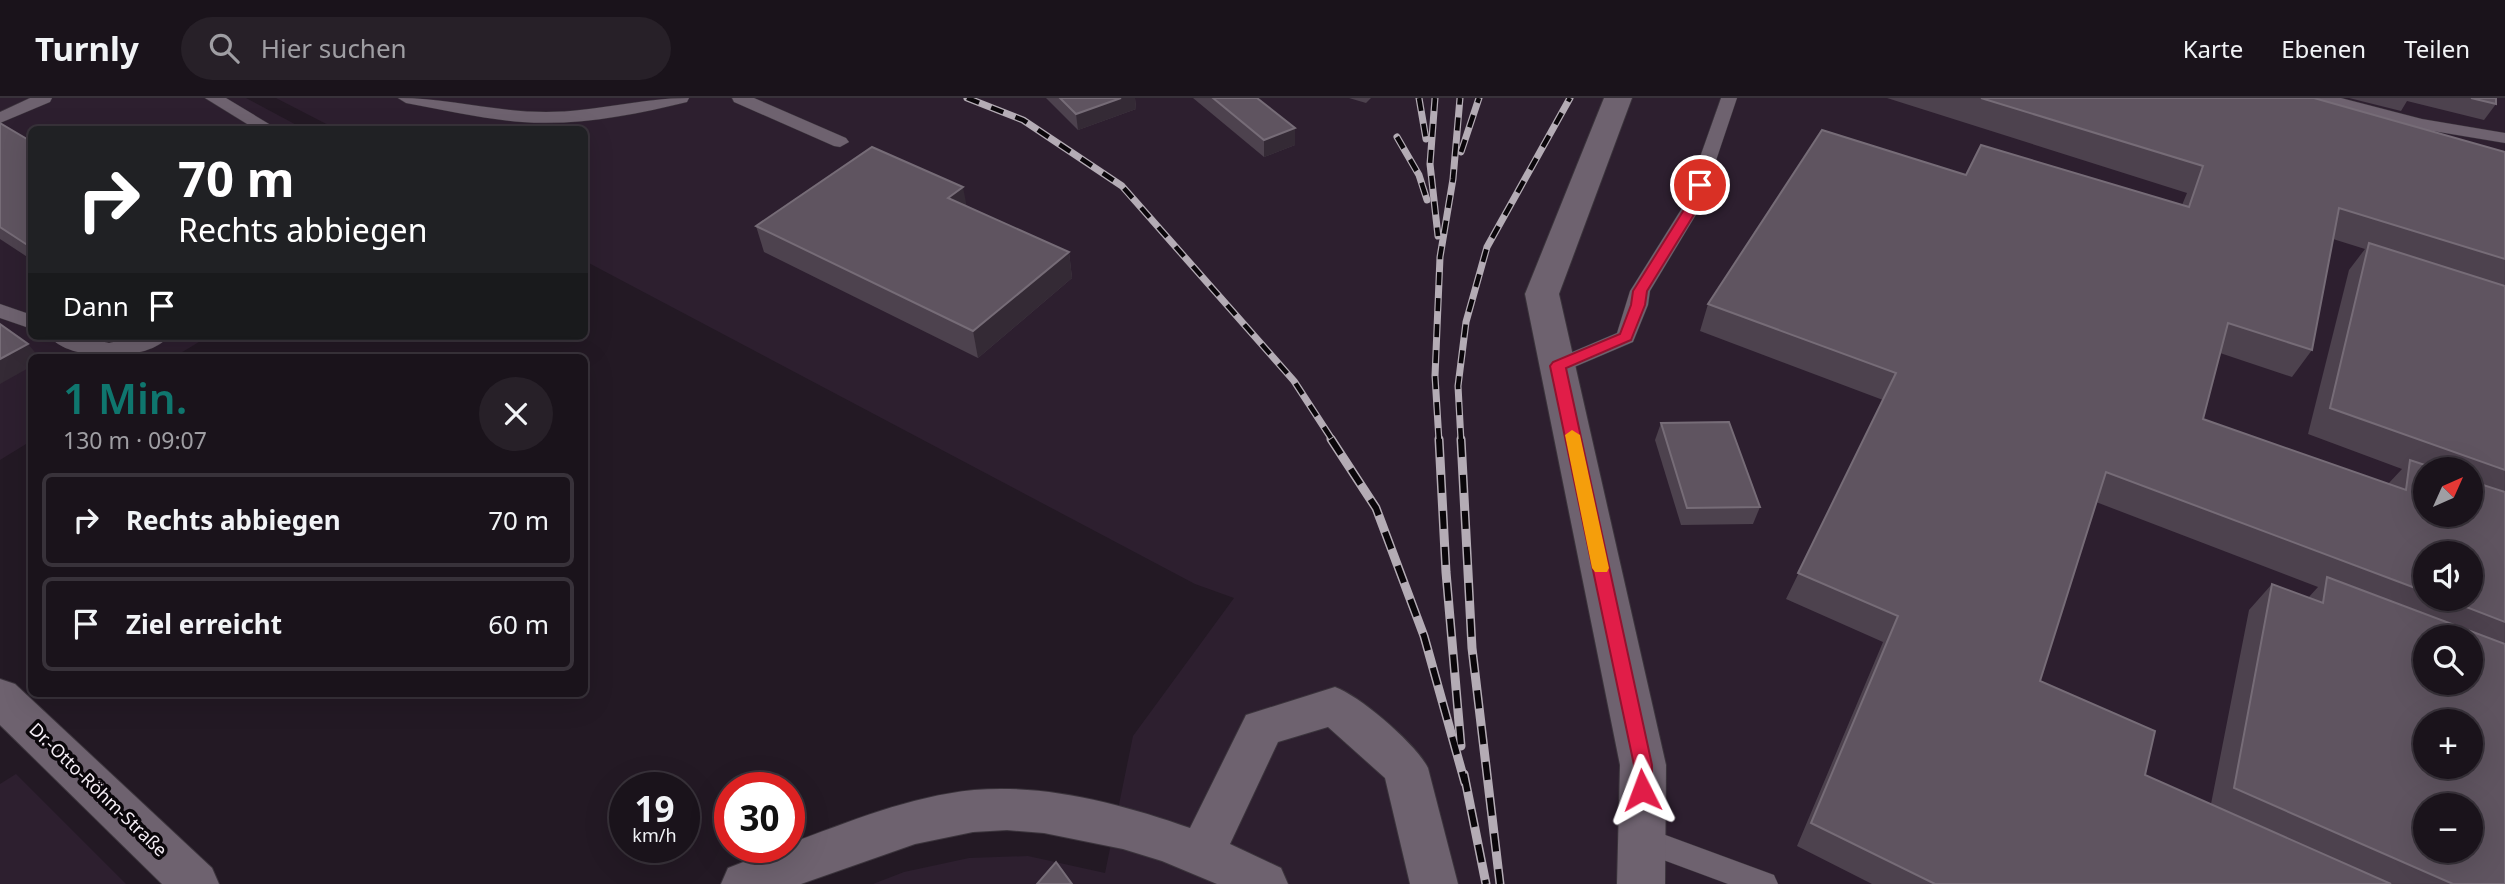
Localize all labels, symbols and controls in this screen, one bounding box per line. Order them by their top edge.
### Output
search box [181,17,671,80]
text: Turnly [35,26,139,71]
icon: search [205,29,243,67]
text: Hier suchen [261,30,407,66]
text: Karte [2183,32,2243,65]
text: Ebenen [2281,32,2366,65]
text: Teilen [2404,32,2470,65]
text: 70 m [178,145,295,211]
icon: right [63,154,154,245]
pin [1670,155,1730,215]
icon: arrive [1681,166,1719,204]
text: Rechts abbiegen [178,208,427,251]
icon: arrive [143,287,181,325]
text: Dann [63,288,129,324]
text: 1 Min. [63,369,187,426]
button: close [479,377,553,451]
text: 130 m · 09:07 [63,424,207,456]
north arrow [2413,457,2483,527]
map controls [2413,457,2483,863]
icon: right [67,501,105,539]
text: Rechts abbiegen [126,502,341,538]
text: 70 m [488,502,549,538]
button: sound [2413,541,2483,611]
icon: arrive [67,605,105,643]
text: Ziel erreicht [126,606,282,642]
text: 60 m [488,606,549,642]
button: search [2413,625,2483,695]
button: + [2413,709,2483,779]
street label: Dr.-Otto-Röhm-Straße [25,717,173,861]
position arrow [1605,753,1679,827]
speed limit sign: 30 [714,772,805,863]
text: 19 [634,785,675,832]
button: − [2413,793,2483,863]
text: km/h [632,823,677,847]

